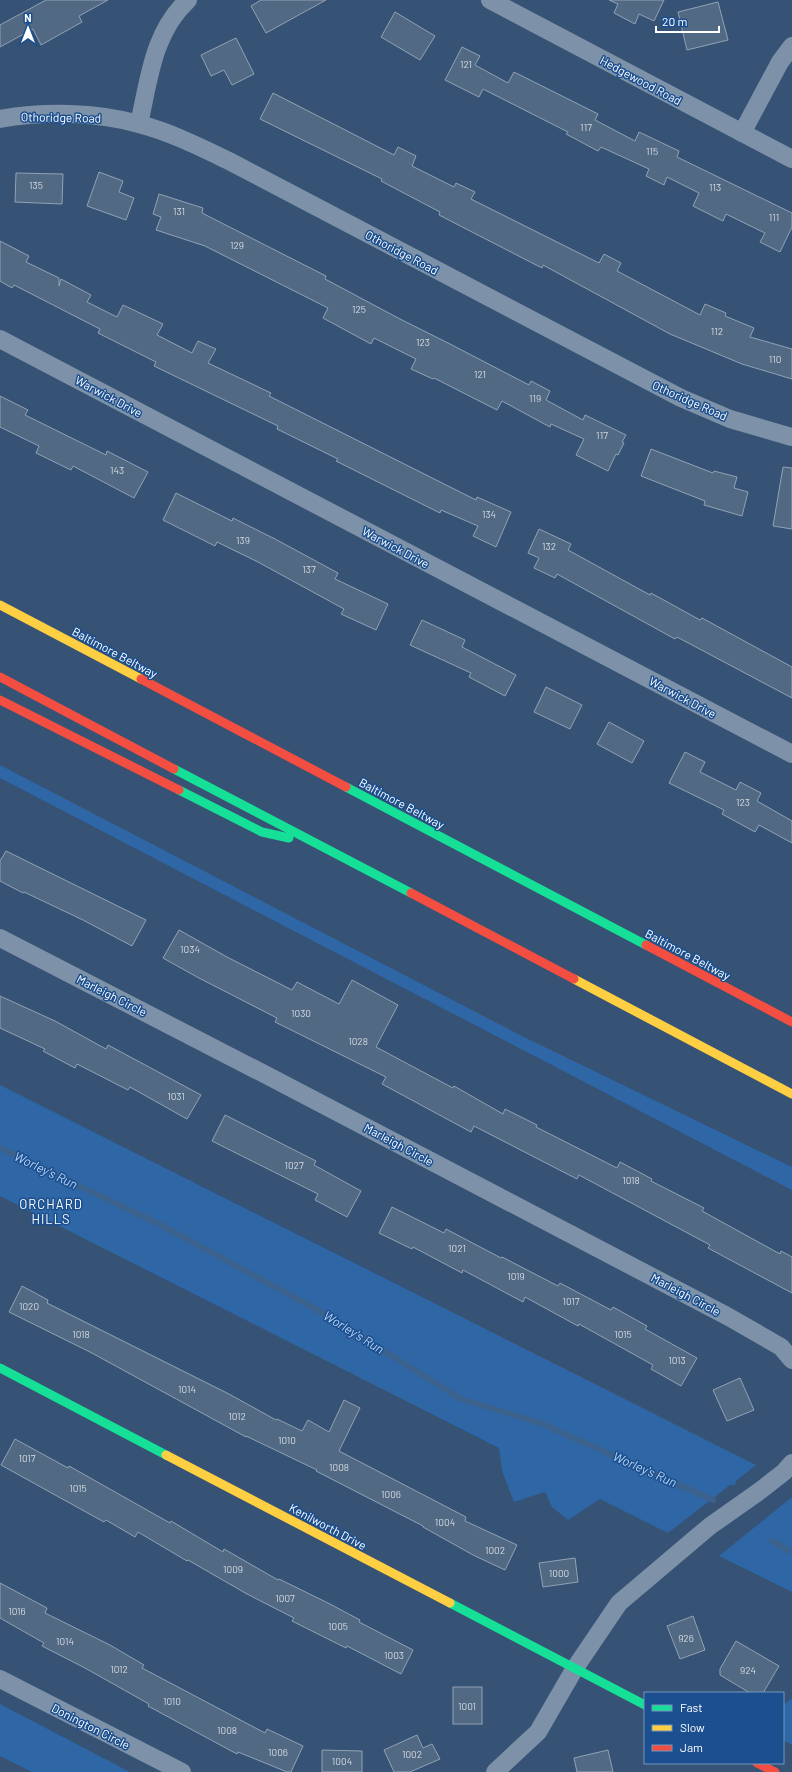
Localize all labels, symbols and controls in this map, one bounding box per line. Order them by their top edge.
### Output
north arrow [8,8,48,48]
scale bar [656,8,719,34]
text: N [24,11,32,24]
text: 20 m [662,14,688,28]
street label: Hedgewood Road [598,53,684,107]
house number: 121 [460,58,472,70]
street label: Othoridge Road [21,109,101,125]
house number: 117 [580,121,592,133]
house number: 115 [646,145,658,157]
house number: 135 [29,179,43,191]
house number: 113 [709,181,721,193]
house number: 131 [173,205,185,217]
house number: 111 [769,211,779,223]
street label: Othoridge Road [363,227,441,277]
house number: 129 [230,239,244,251]
house number: 125 [352,303,366,315]
house number: 112 [711,325,723,337]
house number: 123 [416,336,430,348]
house number: 110 [769,353,781,365]
house number: 121 [474,368,486,380]
street label: Warwick Drive [73,372,145,420]
street label: Othoridge Road [650,377,730,423]
house number: 119 [529,392,541,404]
house number: 117 [596,429,608,441]
house number: 143 [110,464,124,476]
house number: 134 [482,508,496,520]
street label: Warwick Drive [360,523,432,571]
house number: 139 [236,534,250,546]
house number: 132 [542,540,556,552]
house number: 137 [302,563,316,575]
street label: Baltimore Beltway [70,624,160,681]
street label: Warwick Drive [647,673,719,721]
street label: Baltimore Beltway [357,775,447,832]
house number: 123 [736,796,750,808]
street label: Baltimore Beltway [643,926,733,983]
house number: 1034 [180,943,200,955]
street label: Marleigh Circle [75,971,149,1019]
house number: 1030 [291,1007,311,1019]
house number: 1028 [348,1035,368,1047]
house number: 1031 [167,1090,185,1102]
street label: Marleigh Circle [362,1120,436,1168]
water label: Worley's Run [12,1148,80,1192]
house number: 1027 [284,1159,304,1171]
house number: 1018 [622,1174,640,1186]
district label: ORCHARD HILLS [19,1196,83,1227]
house number: 1021 [448,1242,466,1254]
house number: 1019 [507,1270,525,1282]
street label: Marleigh Circle [649,1270,723,1318]
house number: 1017 [562,1295,580,1307]
house number: 1020 [19,1300,39,1312]
water label: Worley's Run [321,1307,387,1357]
house number: 1018 [72,1328,90,1340]
house number: 1015 [614,1328,632,1340]
house number: 1013 [668,1354,686,1366]
house number: 1014 [178,1383,196,1395]
house number: 1012 [228,1410,246,1422]
house number: 1010 [278,1434,296,1446]
water label: Worley's Run [611,1448,680,1490]
house number: 1017 [18,1452,36,1464]
house number: 1008 [329,1461,349,1473]
house number: 1015 [69,1482,87,1494]
house number: 1006 [381,1488,401,1500]
street label: Kenilworth Drive [287,1500,369,1552]
house number: 1004 [435,1516,455,1528]
house number: 1002 [485,1544,505,1556]
house number: 1009 [223,1563,243,1575]
house number: 1000 [549,1567,569,1579]
house number: 1007 [275,1592,295,1604]
house number: 1016 [8,1605,26,1617]
house number: 1005 [328,1620,348,1632]
house number: 926 [678,1632,694,1644]
house number: 1014 [56,1635,74,1647]
house number: 1003 [384,1649,404,1661]
house number: 1012 [110,1663,128,1675]
house number: 924 [740,1664,756,1676]
legend [644,1692,784,1764]
house number: 1010 [163,1695,181,1707]
street label: Donington Circle [49,1700,133,1752]
house number: 1001 [458,1700,476,1712]
text: Fast [680,1700,703,1714]
text: Slow [680,1720,705,1734]
house number: 1008 [217,1724,237,1736]
text: Jam [680,1740,703,1754]
house number: 1006 [268,1746,288,1758]
house number: 1002 [402,1748,422,1760]
house number: 1004 [332,1755,352,1767]

